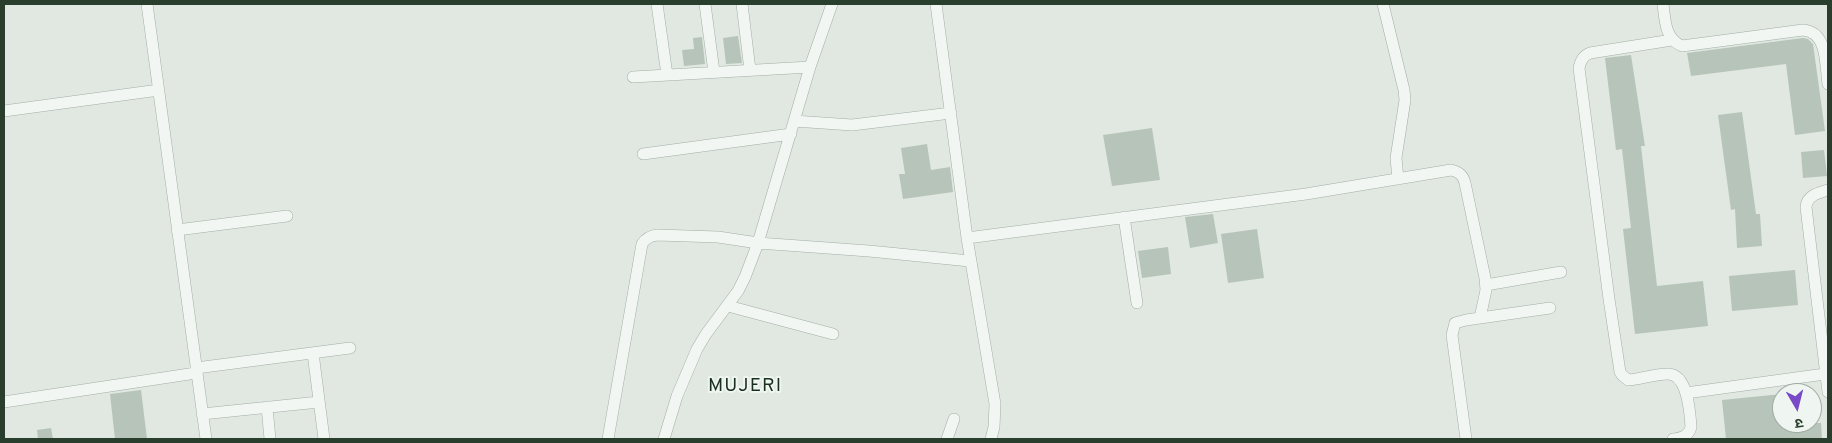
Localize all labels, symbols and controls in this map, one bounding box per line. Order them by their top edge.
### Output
district label: MUJERI [707,376,783,398]
north arrow [1772,383,1822,433]
text: उ [1794,413,1804,431]

